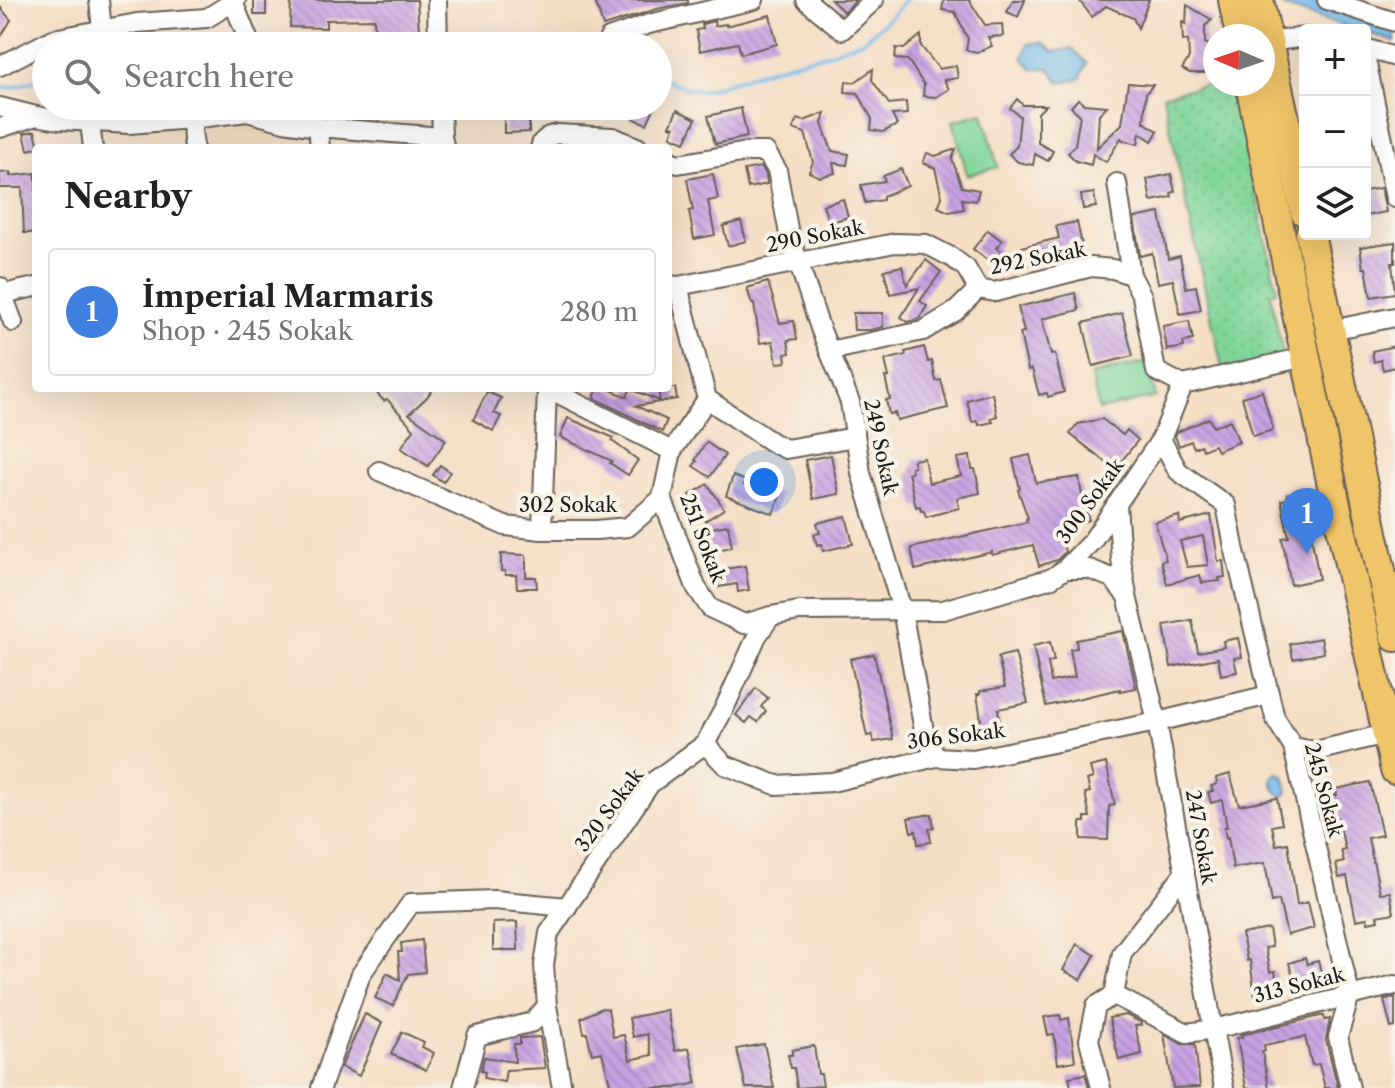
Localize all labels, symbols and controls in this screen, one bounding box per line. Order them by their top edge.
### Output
north arrow [1203,24,1275,96]
map controls [1299,24,1371,240]
button: + [1299,24,1371,96]
search box [32,32,672,120]
icon: search [60,54,104,98]
text: Search here [124,58,294,95]
button: − [1299,96,1371,168]
button: layers [1299,168,1371,240]
text: Nearby [64,175,192,217]
street label: 290 Sokak [764,215,867,257]
street label: 292 Sokak [988,237,1090,279]
text: İmperial Marmaris [142,278,434,315]
text: 1 [86,296,98,328]
text: 280 m [560,296,638,328]
text: Shop · 245 Sokak [142,315,353,347]
street label: 249 Sokak [859,397,903,499]
street label: 300 Sokak [1051,453,1130,548]
your location [744,462,784,502]
pin: 1 [1281,488,1333,554]
street label: 251 Sokak [675,490,731,587]
street label: 302 Sokak [519,493,618,517]
street label: 306 Sokak [906,718,1008,754]
street label: 245 Sokak [1300,740,1348,841]
street label: 320 Sokak [570,762,649,856]
street label: 247 Sokak [1181,788,1221,888]
street label: 313 Sokak [1251,962,1349,1008]

